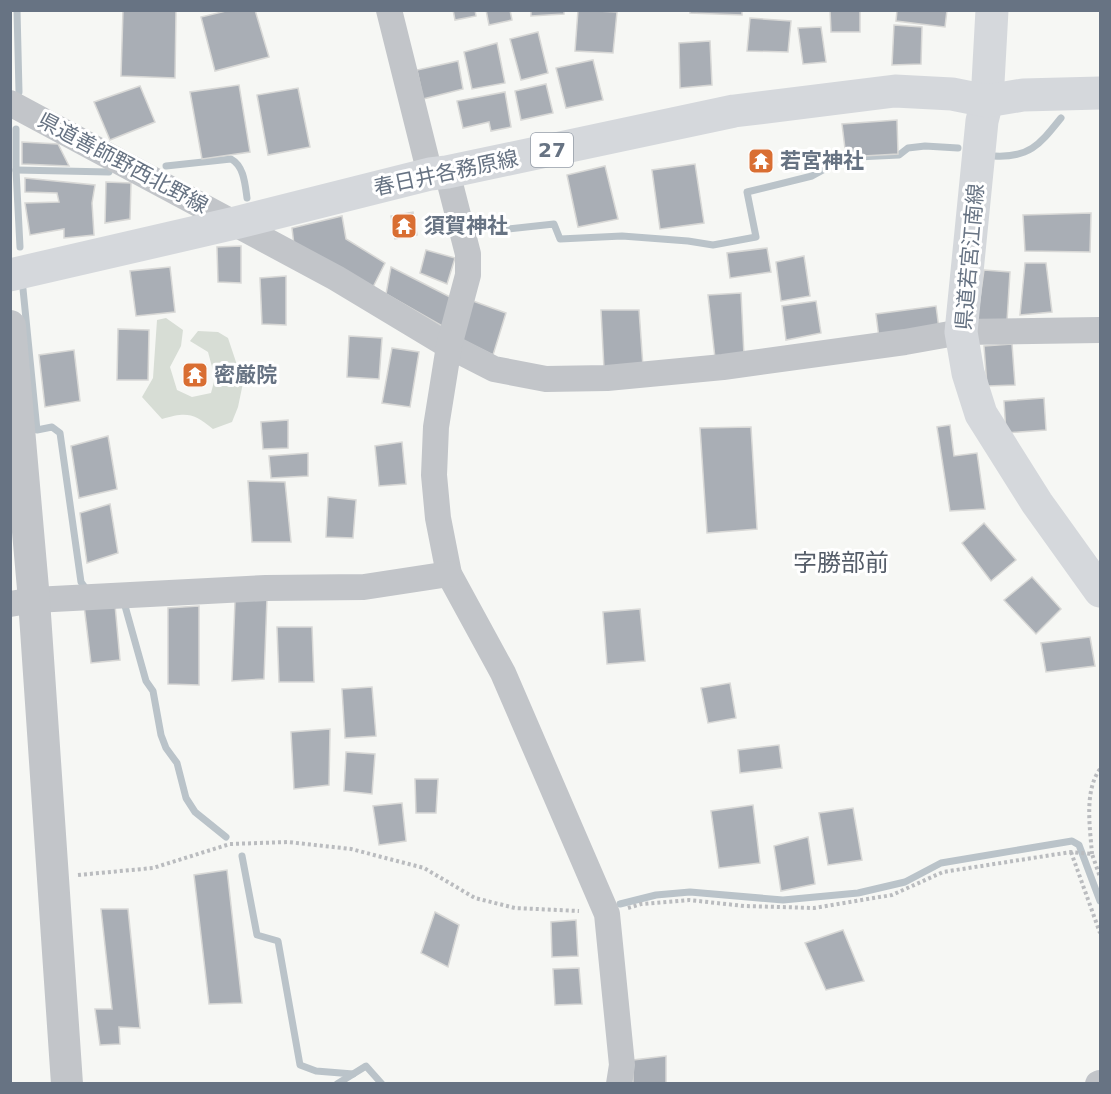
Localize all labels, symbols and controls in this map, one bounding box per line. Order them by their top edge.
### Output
street label: 県道善師野西北野線 [34,108,212,218]
road number: 27 [531,133,573,167]
street label: 春日井各務原線 [372,146,520,200]
temple icon: 若宮神社 [746,146,776,176]
place label: 若宮神社 [780,149,864,173]
street label: 県道若宮江南線 [952,183,988,331]
temple icon: 須賀神社 [389,211,419,241]
place label: 須賀神社 [424,214,508,238]
temple icon: 密厳院 [180,360,210,390]
place label: 密厳院 [214,363,277,387]
district label: 字勝部前 [793,549,889,577]

